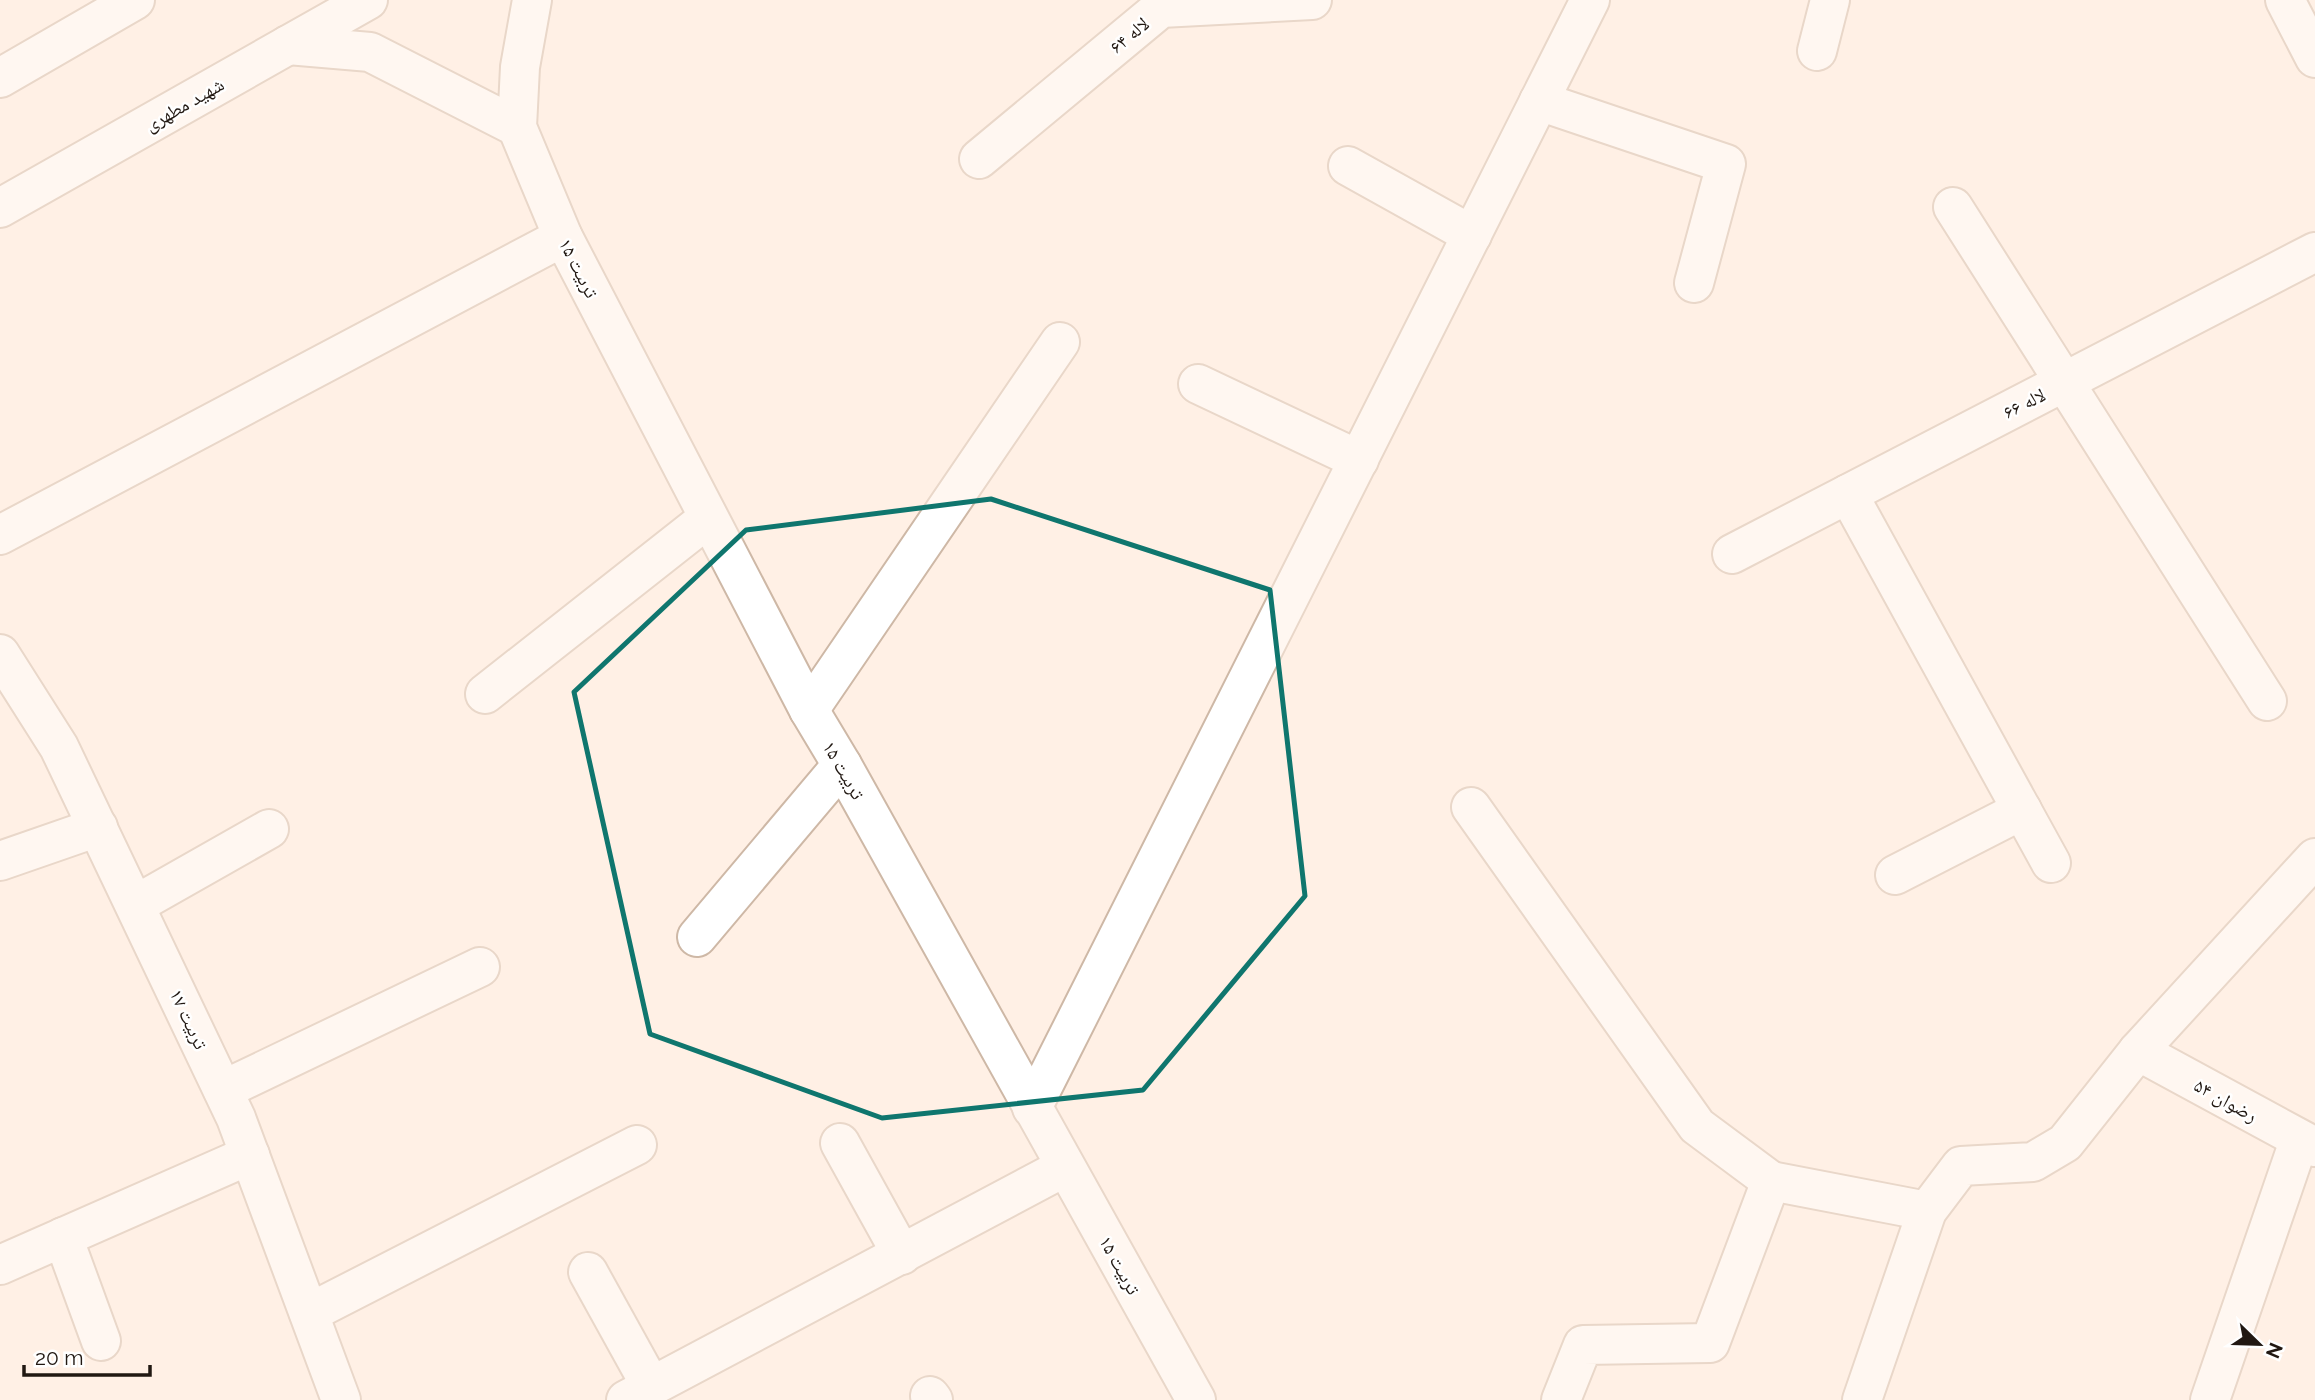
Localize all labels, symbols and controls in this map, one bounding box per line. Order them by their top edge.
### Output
street label: لاله ۶۴ [1105,12,1153,58]
street label: شهید مطهری [141,73,228,136]
street label: تربیت ۱۵ [554,235,603,302]
street label: لاله ۶۶ [1999,383,2049,423]
street label: تربیت ۱۵ [818,737,870,804]
street label: تربیت ۱۷ [165,985,213,1053]
street label: رضوان ۵۴ [2190,1074,2261,1127]
street label: تربیت ۱۵ [1094,1232,1145,1299]
north arrow [2224,1309,2294,1379]
scale bar [24,1334,150,1378]
text: N [2262,1340,2288,1362]
text: 20 m [35,1345,83,1370]

